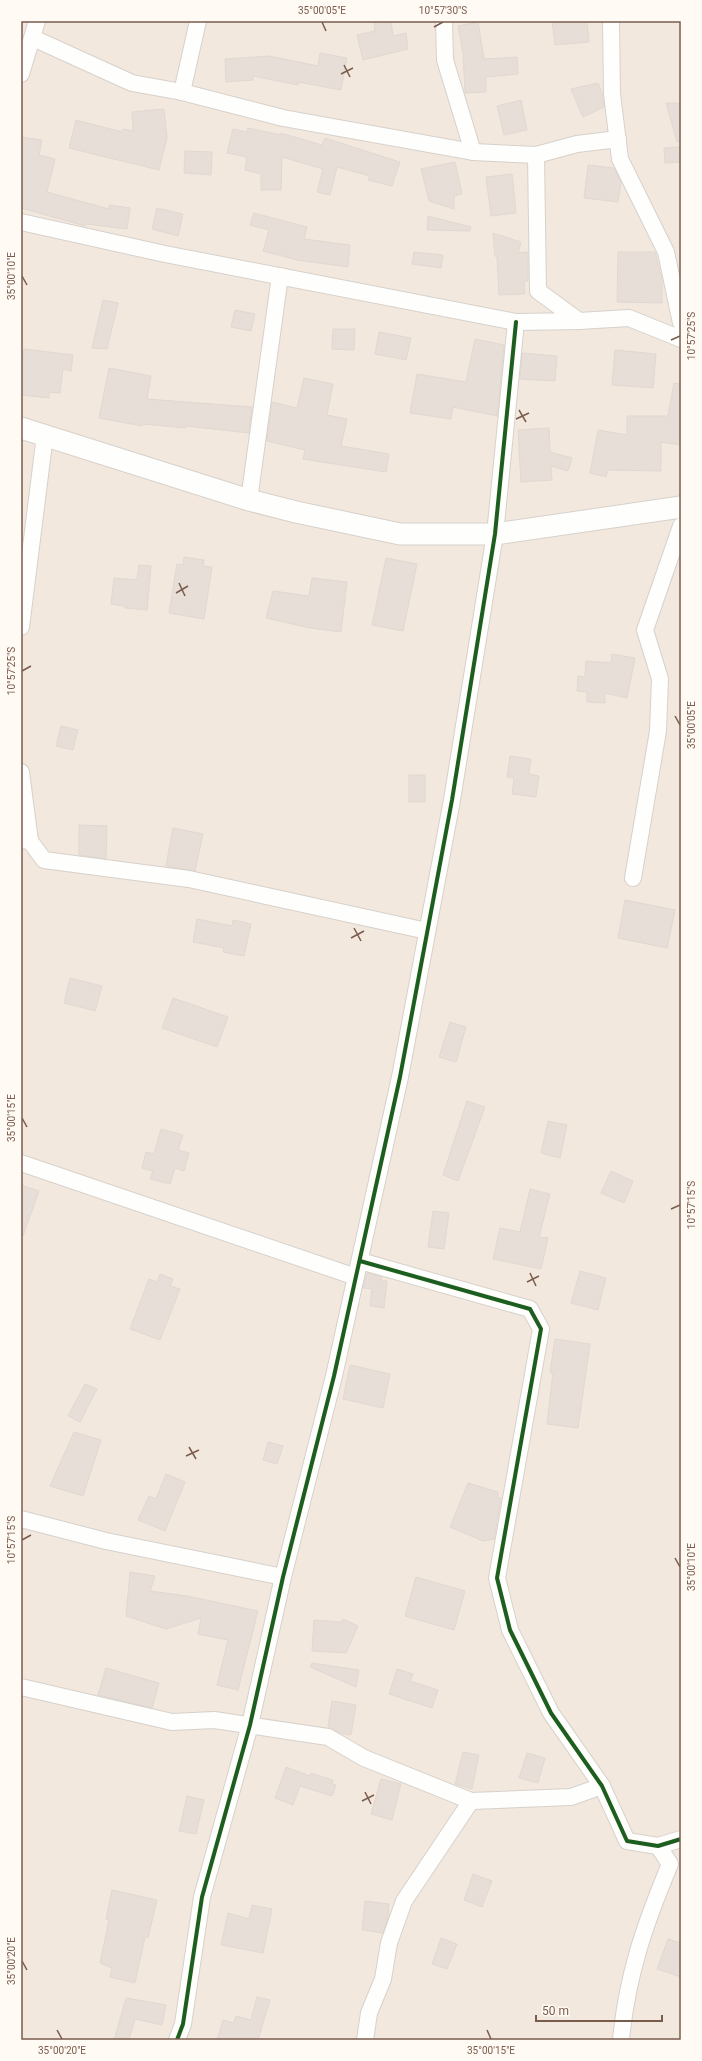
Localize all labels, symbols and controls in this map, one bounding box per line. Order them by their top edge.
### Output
text: 35°00'05"E [298,5,346,16]
text: 10°57'30"S [419,5,467,16]
text: 35°00'10"E [6,252,17,300]
text: 10°57'25"S [686,312,697,360]
text: 10°57'25"S [6,647,17,695]
text: 35°00'05"E [686,701,697,749]
text: 35°00'15"E [6,1094,17,1142]
text: 10°57'15"S [686,1181,697,1229]
text: 10°57'15"S [6,1516,17,1564]
text: 35°00'10"E [686,1543,697,1591]
text: 35°00'20"E [6,1937,17,1985]
scale bar [536,1997,662,2023]
text: 50 m [542,2004,569,2018]
text: 35°00'20"E [38,2045,86,2056]
text: 35°00'15"E [467,2045,515,2056]

